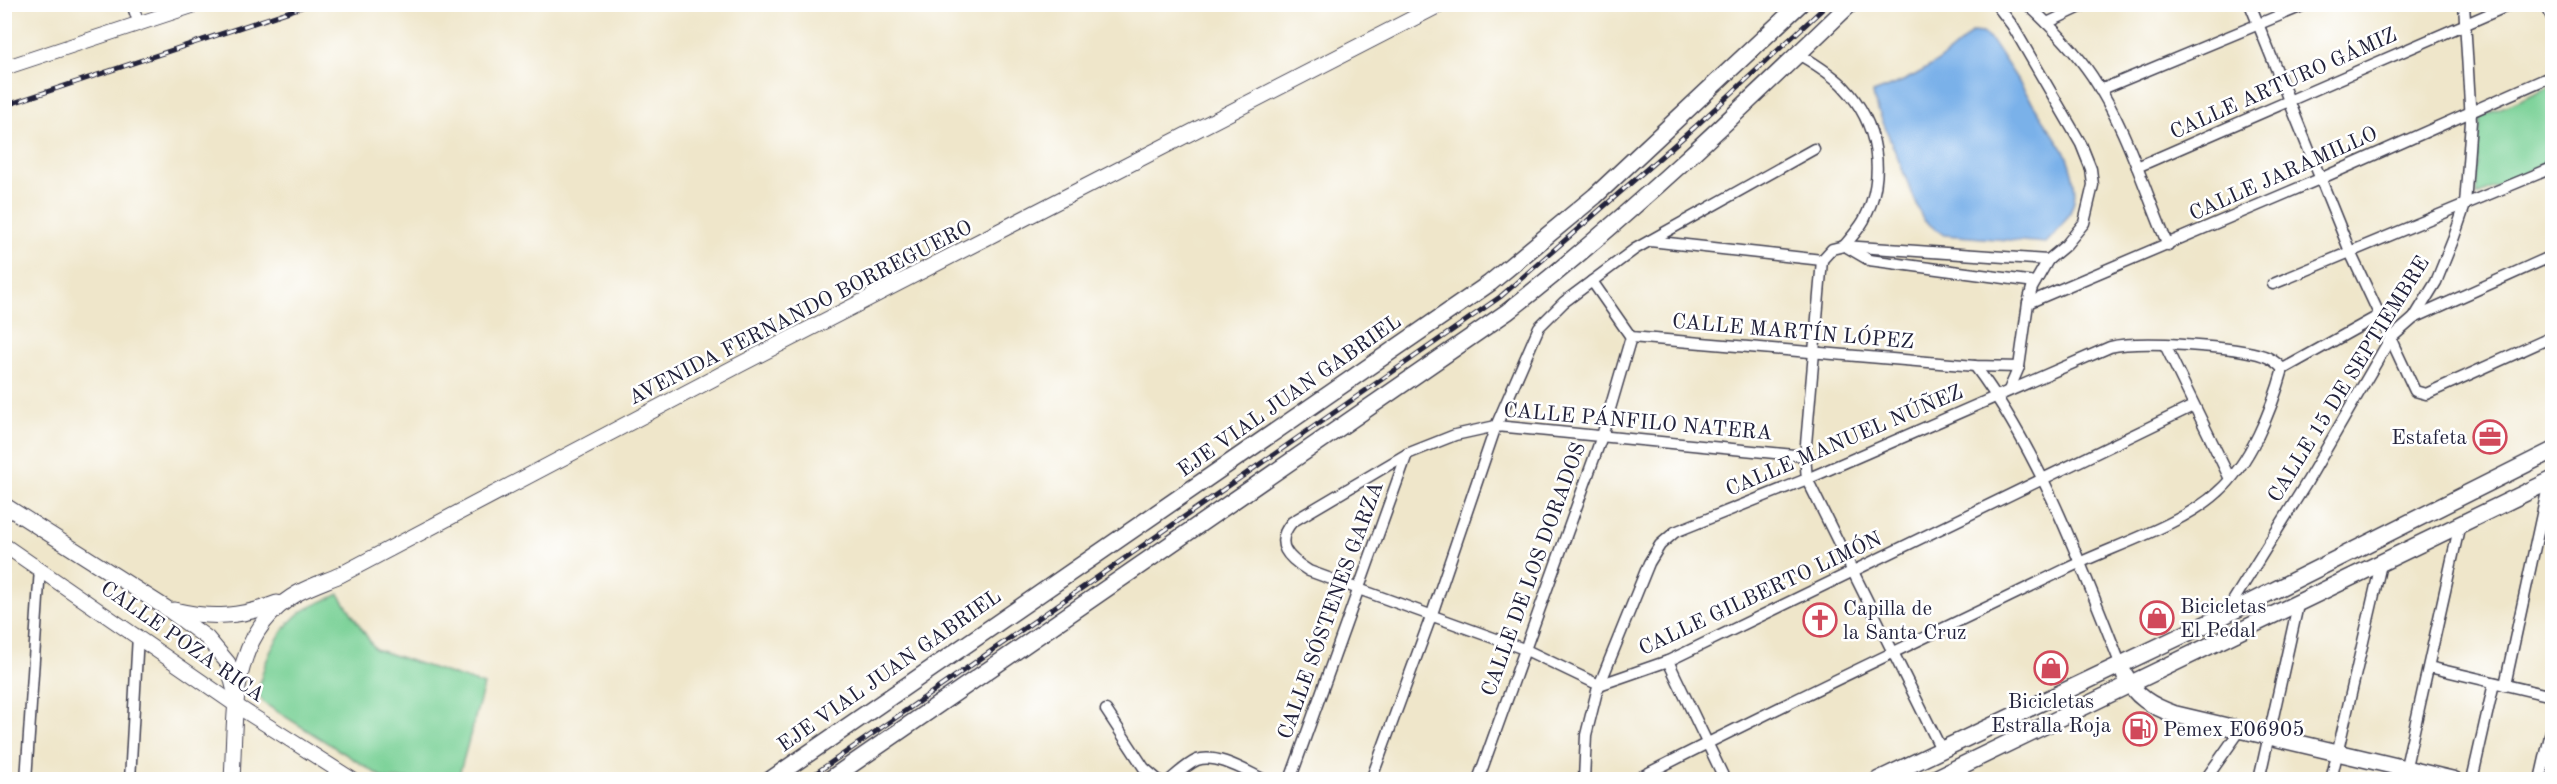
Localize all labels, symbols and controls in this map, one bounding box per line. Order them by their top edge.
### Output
street label: CALLE ARTURO GÁMIZ [2165,21,2400,144]
street label: CALLE JARAMILLO [2186,123,2381,225]
street label: AVENIDA FERNANDO BORREGUERO [625,217,976,410]
street label: CALLE 15 DE SEPTIEMBRE [2265,253,2434,506]
street label: CALLE MARTÍN LÓPEZ [1671,306,1915,354]
street label: EJE VIAL JUAN GABRIEL [1174,311,1405,482]
street label: CALLE MANUEL NÚÑEZ [1721,377,1966,501]
street label: CALLE PÁNFILO NATERA [1503,396,1774,445]
office icon: Estafeta [2472,419,2508,455]
place label: Estafeta [2391,428,2467,449]
street label: CALLE DE LOS DORADOS [1479,440,1590,699]
street label: CALLE SÓSTENES GARZA [1270,477,1388,742]
street label: CALLE GILBERTO LIMÓN [1634,524,1885,660]
street label: CALLE POZA RICA [96,578,268,707]
street label: EJE VIAL JUAN GABRIEL [774,586,1005,757]
place label: Bicicletas El Pedal [2180,597,2266,642]
place label: Capilla de la Santa Cruz [1843,599,1966,644]
shop icon: Bicicletas El Pedal [2139,600,2175,636]
church icon: Capilla de la Santa Cruz [1802,602,1838,638]
shop icon: Bicicletas Estralla Roja [2033,650,2069,686]
place label: Bicicletas Estralla Roja [1991,692,2111,737]
fuel station icon: Pemex E06905 [2122,711,2158,747]
place label: Pemex E06905 [2163,720,2304,741]

